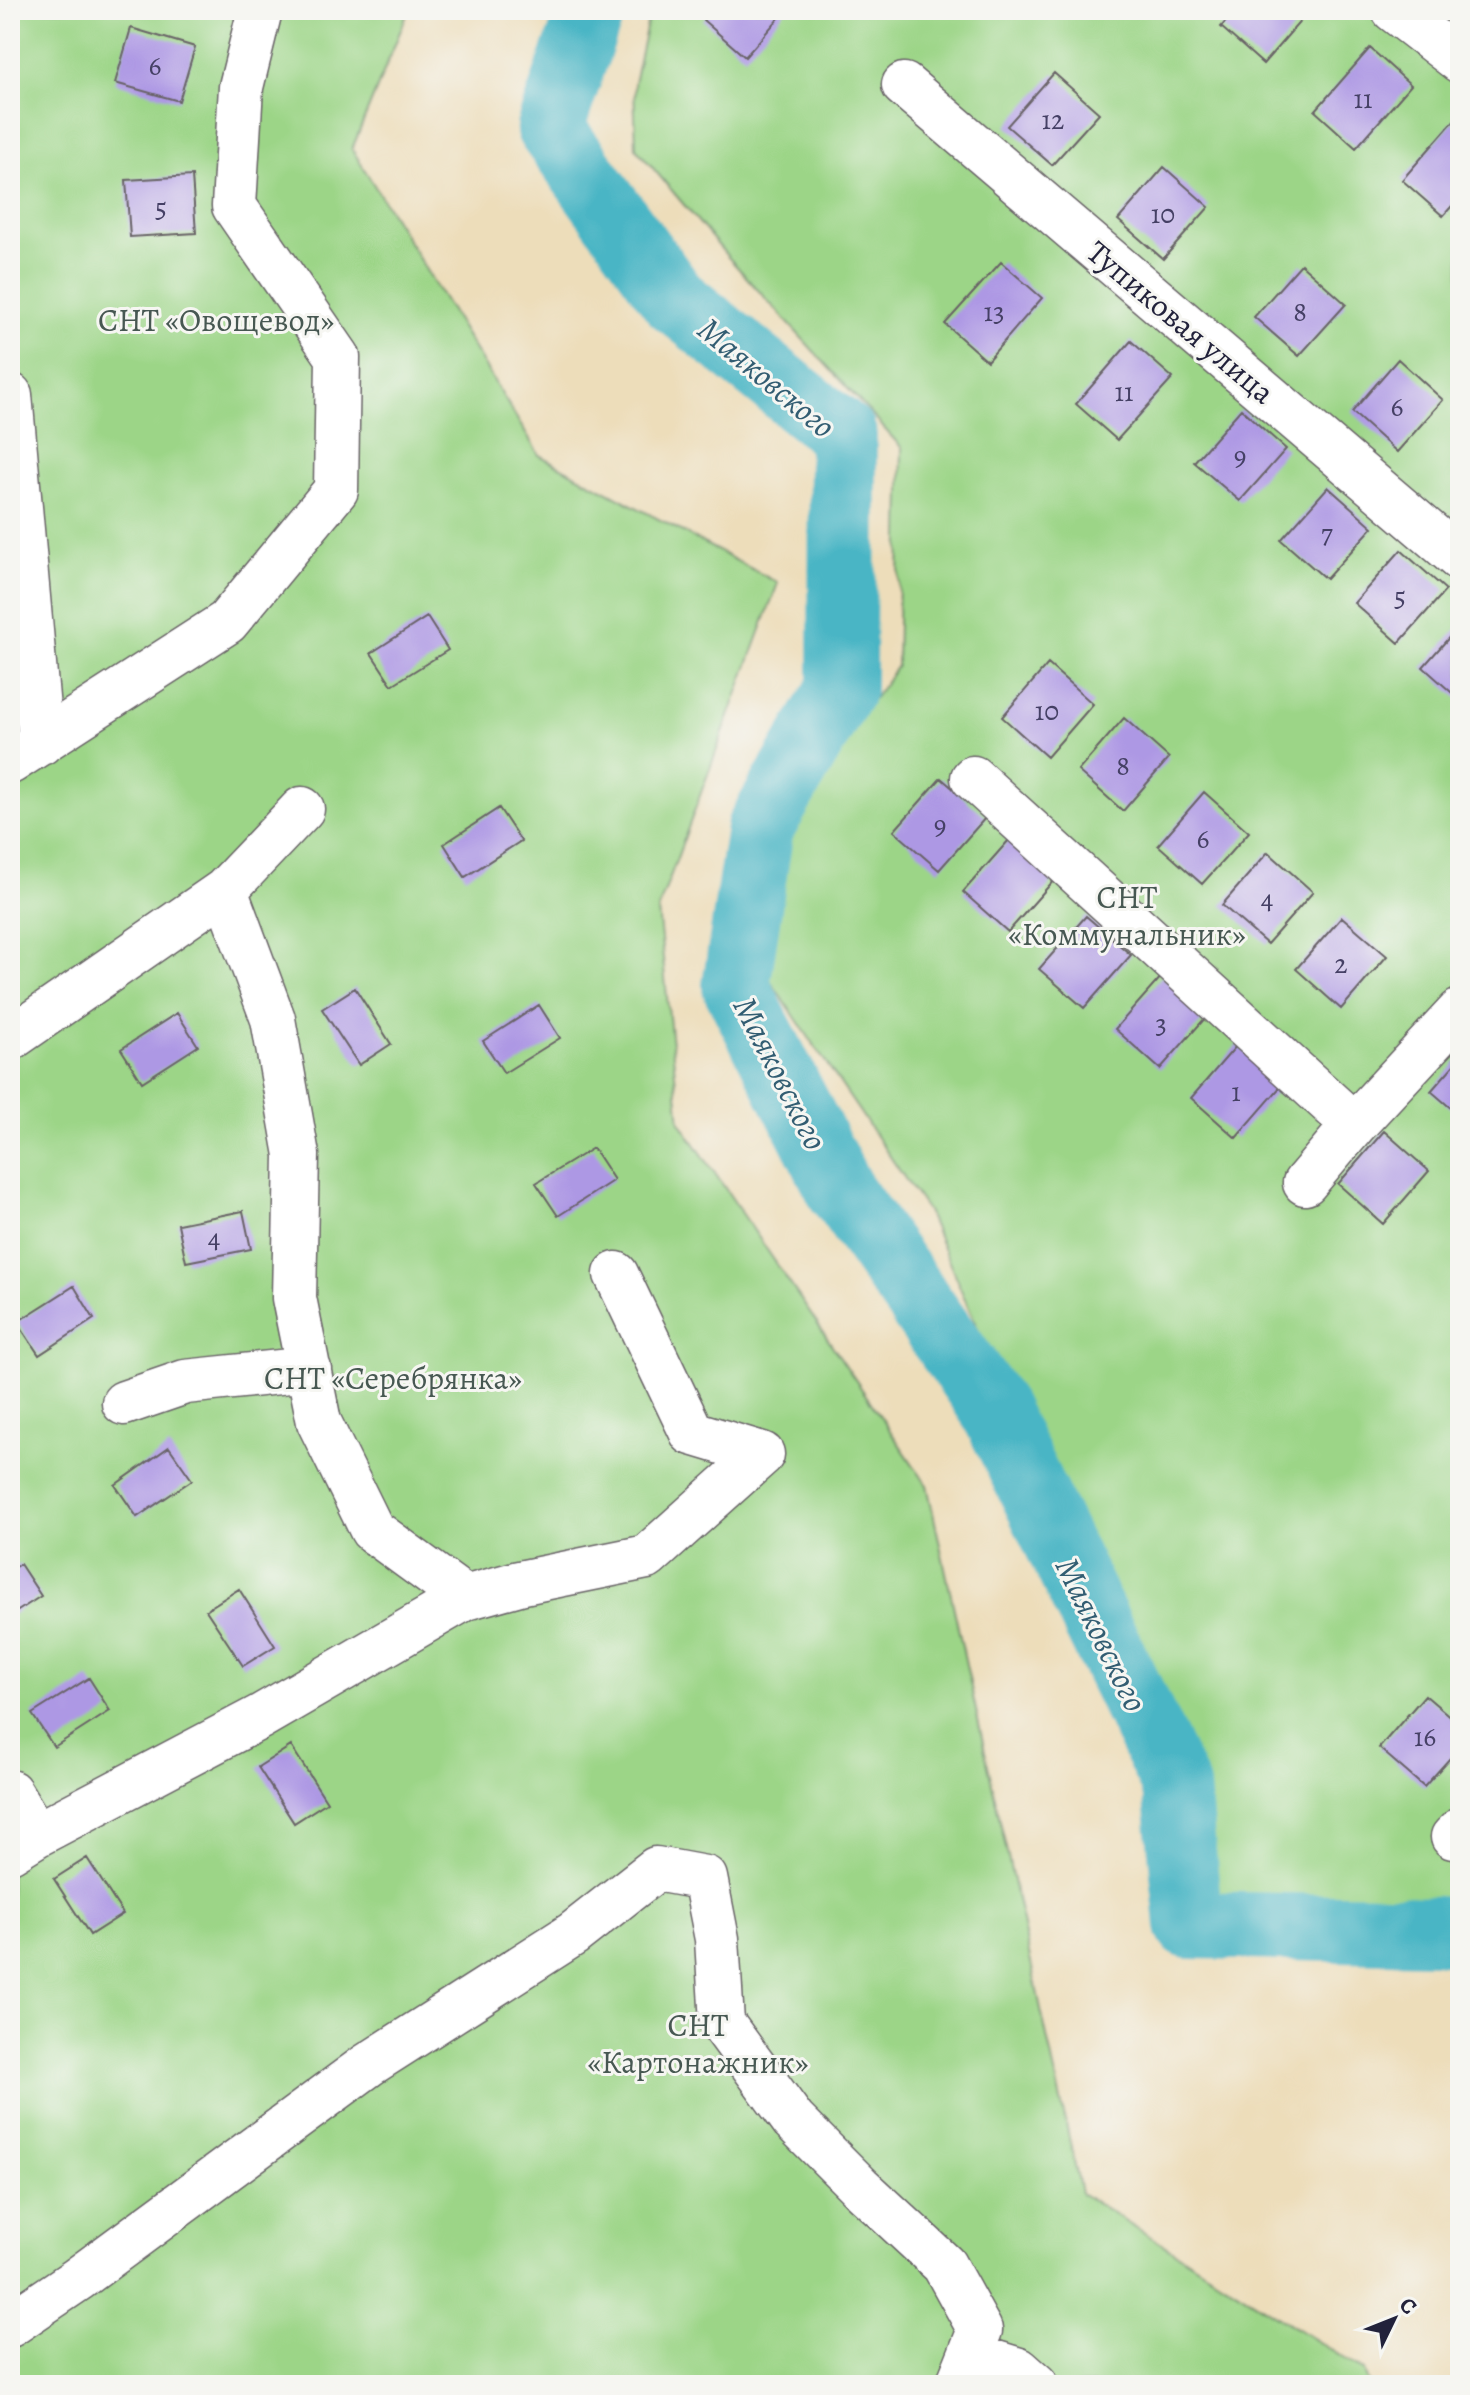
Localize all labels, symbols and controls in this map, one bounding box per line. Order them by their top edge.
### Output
house number: 6 [149,47,162,85]
house number: 11 [1353,80,1373,118]
house number: 12 [1042,101,1064,139]
house number: 5 [155,189,167,227]
house number: 10 [1151,195,1175,233]
street label: Тупиковая улица [1078,230,1285,414]
house number: 13 [983,293,1005,331]
house number: 8 [1293,293,1307,331]
park label: СНТ «Овощевод» [98,298,334,342]
water label: Маяковского [688,306,846,449]
house number: 11 [1114,373,1134,411]
house number: 6 [1391,388,1404,426]
house number: 9 [1234,437,1246,475]
house number: 7 [1321,515,1333,553]
house number: 5 [1394,578,1406,616]
house number: 10 [1035,692,1059,730]
house number: 8 [1116,747,1130,785]
house number: 9 [934,806,946,844]
house number: 6 [1197,820,1210,858]
park label: СНТ «Коммунальник» [1008,875,1246,956]
house number: 4 [1261,880,1273,918]
house number: 2 [1334,945,1348,983]
water label: Маяковского [722,988,839,1158]
house number: 3 [1155,1005,1167,1043]
house number: 1 [1231,1073,1241,1111]
house number: 4 [208,1219,220,1257]
park label: СНТ «Серебрянка» [264,1356,522,1400]
water label: Маяковского [1044,1549,1159,1719]
house number: 16 [1414,1718,1436,1756]
park label: СНТ «Картонажник» [588,2003,808,2084]
north arrow [1354,2279,1434,2359]
text: С [1392,2291,1423,2321]

